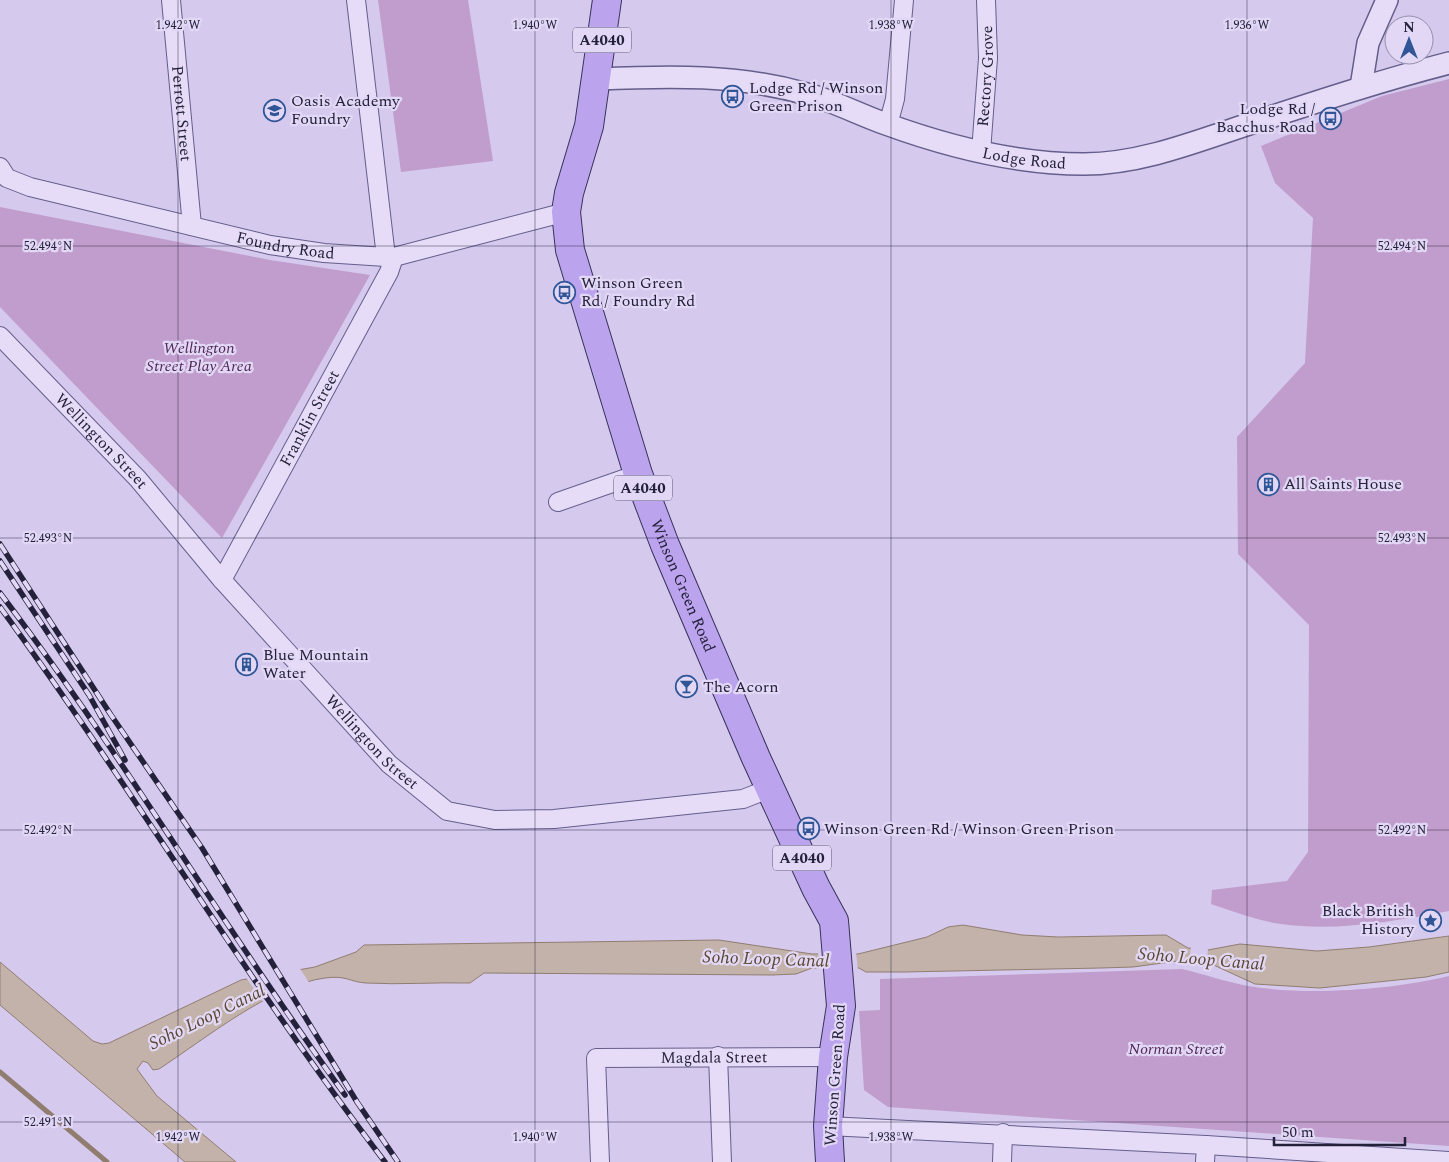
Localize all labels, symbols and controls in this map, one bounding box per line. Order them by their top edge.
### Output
north arrow [1384,15,1434,65]
text: 1.942°W [156,16,201,35]
text: 1.940°W [513,16,558,35]
text: 1.938°W [869,16,914,35]
text: 1.936°W [1225,16,1270,35]
text: N [1403,17,1415,38]
street label: Rectory Grove [971,25,1000,128]
road number: A4040 [573,28,631,52]
street label: Perrott Street [165,64,198,163]
place label: Lodge Rd / Winson Green Prison [749,76,883,118]
bus stop icon: Lodge Rd / Winson Green Prison [721,85,745,109]
place label: Oasis Academy Foundry [291,89,401,131]
place label: Lodge Rd / Bacchus Road [1216,97,1315,139]
school or university icon: Oasis Academy Foundry [263,98,287,122]
bus stop icon: Lodge Rd / Bacchus Road [1319,106,1343,130]
street label: Lodge Road [980,141,1067,176]
street label: Foundry Road [234,225,335,266]
text: 52.494°N [24,237,72,256]
text: 52.494°N [1378,237,1426,256]
place label: Winson Green Rd / Foundry Rd [581,271,695,313]
bus stop icon: Winson Green Rd / Foundry Rd [553,280,577,304]
park label: Wellington Street Play Area [146,336,252,378]
street label: Franklin Street [274,365,346,471]
street label: Wellington Street [49,388,154,495]
building icon: All Saints House [1256,472,1280,496]
place label: All Saints House [1284,472,1402,496]
road number: A4040 [614,476,672,500]
street label: Winson Green Road [644,516,721,656]
text: 52.493°N [24,529,72,548]
text: 52.493°N [1378,529,1426,548]
place label: Blue Mountain Water [263,643,369,685]
building icon: Blue Mountain Water [235,652,259,676]
bar icon: The Acorn [675,675,699,699]
place label: The Acorn [703,675,779,699]
street label: Wellington Street [319,689,424,796]
bus stop icon: Winson Green Rd / Winson Green Prison [796,817,820,841]
place label: Winson Green Rd / Winson Green Prison [824,817,1114,841]
text: 52.492°N [24,821,72,840]
text: 52.492°N [1378,821,1426,840]
road number: A4040 [773,846,831,870]
place label: Black British History [1322,899,1415,941]
place icon: Black British History [1418,908,1442,932]
water label: Soho Loop Canal [1137,940,1266,978]
water label: Soho Loop Canal [702,943,830,975]
water label: Soho Loop Canal [144,977,270,1057]
street label: Winson Green Road [818,1003,852,1147]
park label: Norman Street [1128,1037,1225,1061]
street label: Magdala Street [660,1045,768,1070]
text: 52.491°N [24,1113,72,1132]
scale bar [1274,1114,1405,1146]
text: 50 m [1282,1121,1314,1144]
text: 1.942°W [156,1128,201,1147]
text: 1.940°W [513,1128,558,1147]
text: 1.938°W [869,1128,914,1147]

